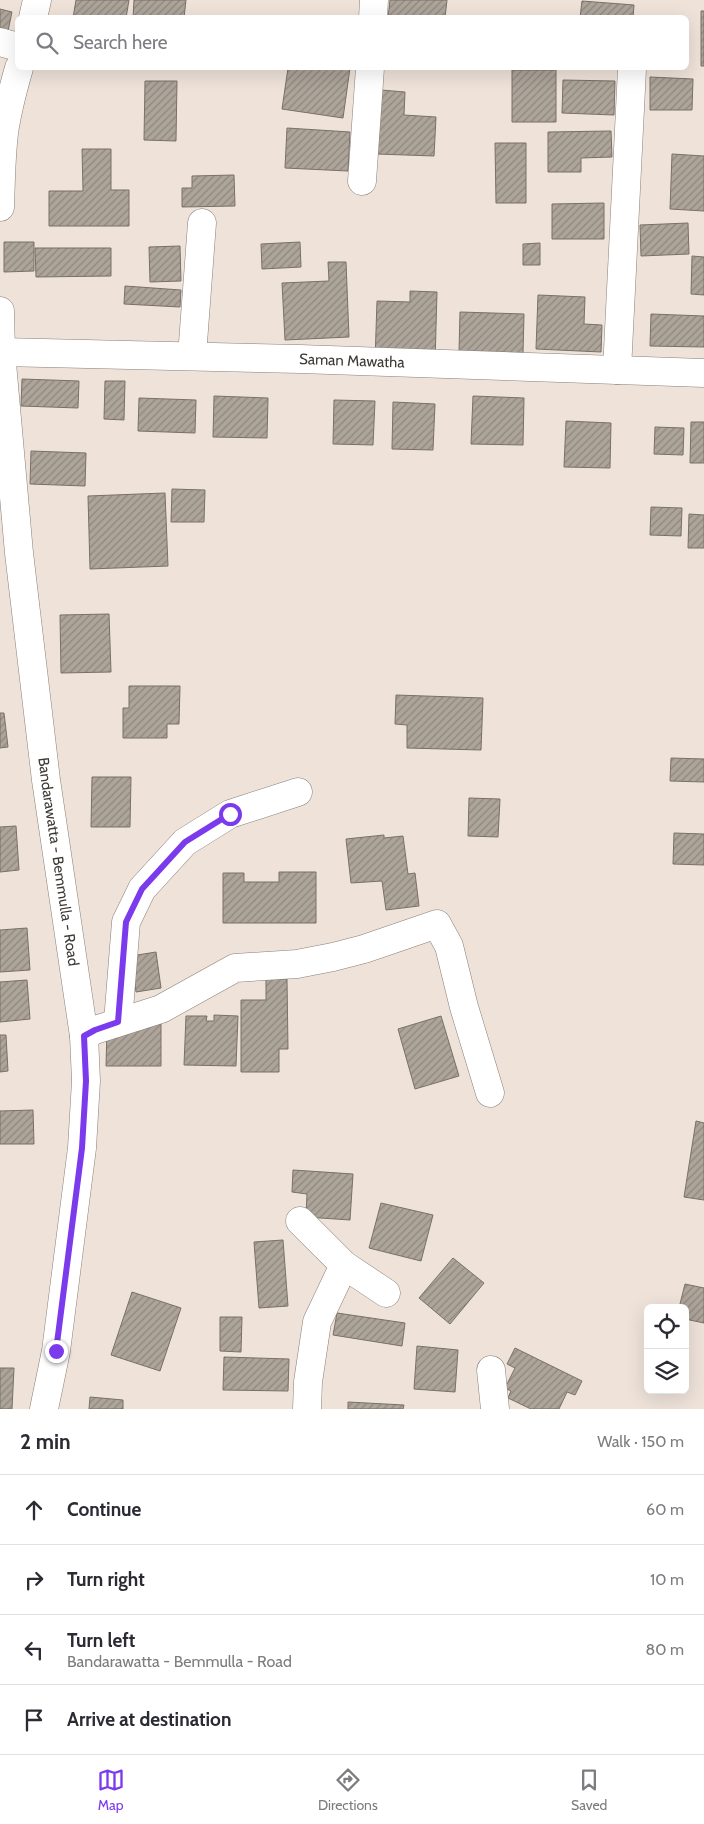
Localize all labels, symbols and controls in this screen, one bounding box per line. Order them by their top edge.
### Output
search box [15,15,689,70]
icon: search [33,29,61,57]
text: Search here [73,31,167,54]
street label: Saman Mawatha [299,350,406,372]
street label: Bandarawatta - Bemmulla - Road [34,756,83,967]
route start [219,803,242,826]
map controls [644,1304,689,1394]
button: locate [644,1304,689,1349]
route end [45,1340,68,1363]
button: layers [644,1349,689,1394]
text: 2 min [20,1429,71,1454]
text: Walk · 150 m [597,1432,684,1451]
icon: ahead [20,1496,48,1524]
text: Continue [67,1498,141,1521]
text: 60 m [646,1500,684,1519]
icon: right [20,1566,48,1594]
text: Turn right [67,1568,145,1591]
text: 10 m [650,1570,684,1589]
text: Turn left [67,1629,135,1652]
icon: left [20,1636,48,1664]
text: 80 m [646,1640,684,1659]
text: Bandarawatta - Bemmulla - Road [67,1652,292,1671]
icon: arrive [20,1706,48,1734]
text: Arrive at destination [67,1708,231,1731]
tab: Map [97,1766,125,1814]
tab: Directions [318,1766,378,1814]
tab: Saved [571,1766,607,1814]

